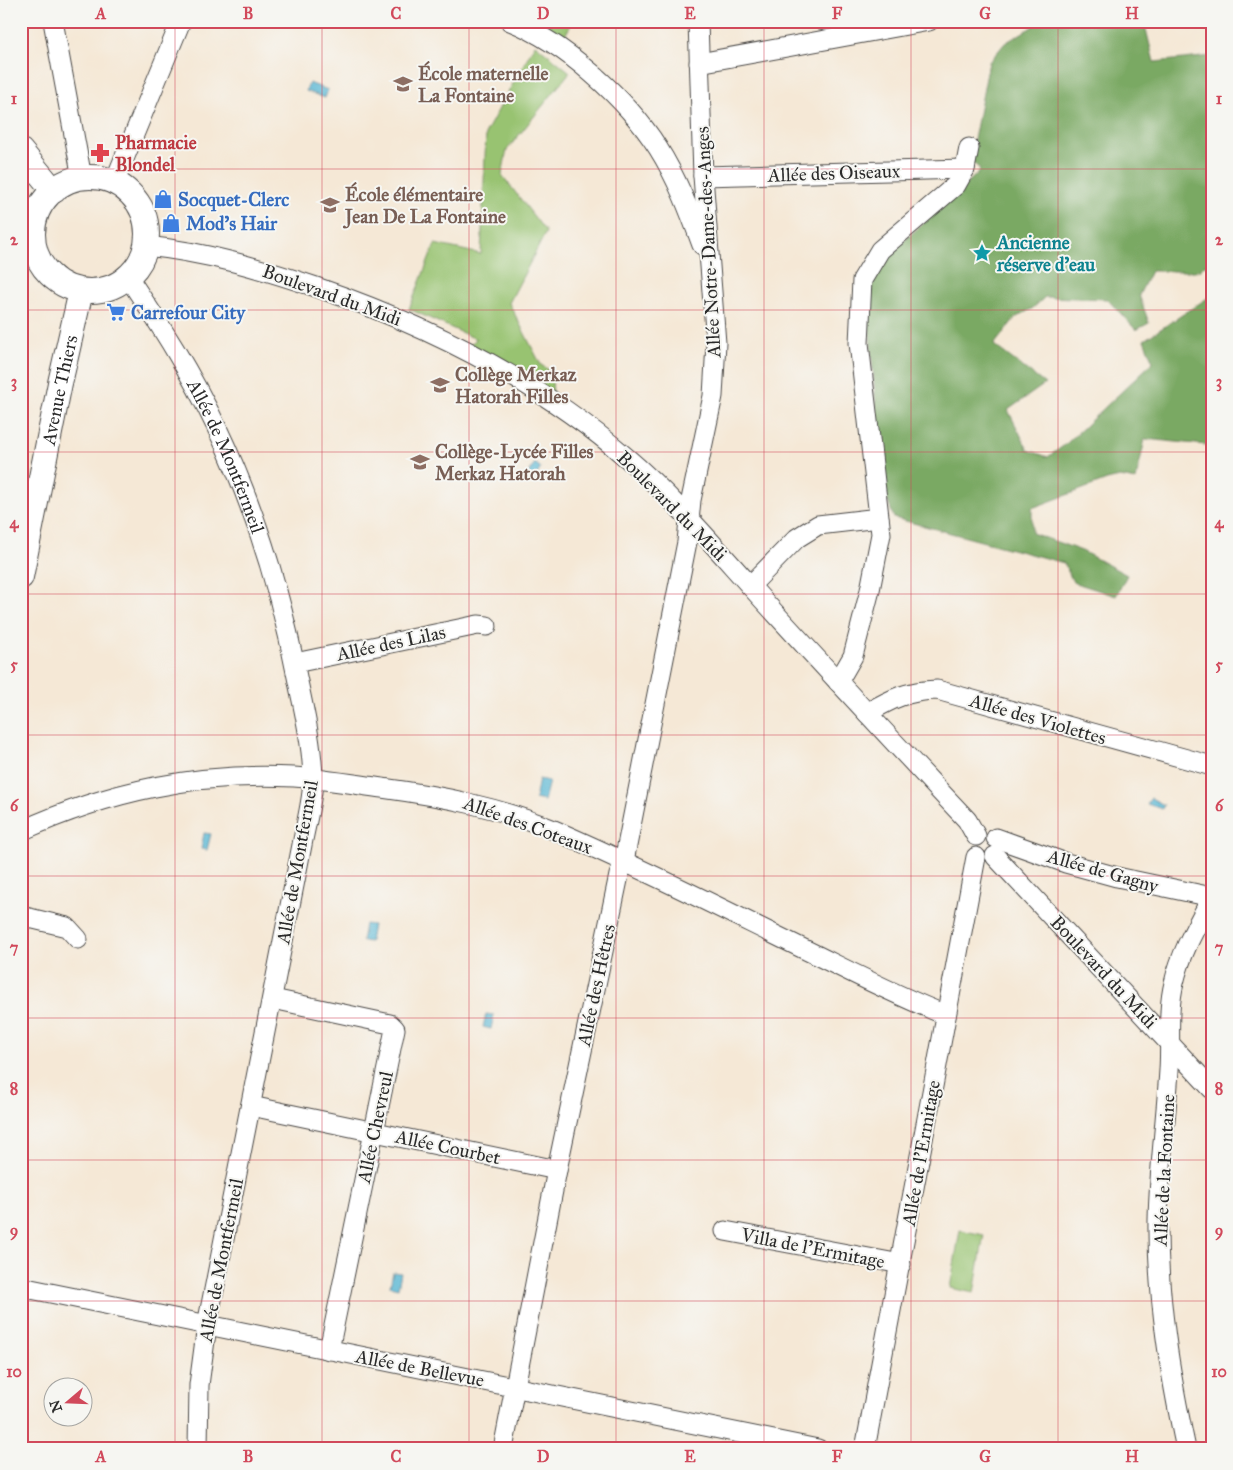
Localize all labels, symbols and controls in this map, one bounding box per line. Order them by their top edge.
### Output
text: A [95,4,107,23]
text: B [243,4,253,23]
text: C [391,4,402,23]
text: D [537,4,550,23]
text: E [684,4,696,23]
text: F [832,4,843,23]
text: G [979,4,991,23]
text: H [1125,4,1139,23]
place label: École maternelle La Fontaine [418,60,549,107]
school or university icon: École maternelle La Fontaine [392,73,414,95]
text: 1 [11,89,18,108]
text: 1 [1216,89,1223,108]
street label: Allée Notre-Dame-des-Anges [690,126,727,359]
place label: Pharmacie Blondel [115,131,197,176]
pharmacy icon: Pharmacie Blondel [89,142,111,164]
street label: Allée des Oiseaux [766,159,901,187]
place label: École élémentaire Jean De La Fontaine [342,181,506,229]
shop icon: Socquet-Clerc [152,188,174,210]
place label: Socquet-Clerc [178,188,289,212]
school or university icon: École élémentaire Jean De La Fontaine [319,194,341,216]
shop icon: Mod's Hair [160,212,182,234]
place label: Mod's Hair [186,212,278,235]
text: 2 [10,230,19,249]
text: 2 [1215,230,1224,249]
place label: Ancienne réserve d'eau [995,231,1096,276]
place icon: Ancienne réserve d'eau [971,242,993,264]
street label: Boulevard du Midi [259,259,405,331]
supermarket icon: Carrefour City [105,301,127,323]
place label: Carrefour City [131,301,246,325]
street label: Avenue Thiers [36,333,82,448]
place label: Collège Merkaz Hatorah Filles [455,363,577,408]
text: 3 [11,372,17,392]
text: 3 [1216,372,1222,392]
street label: Allée de Montfermeil [182,374,270,537]
school or university icon: Collège Merkaz Hatorah Filles [429,374,451,396]
place label: Collège-Lycée Filles Merkaz Hatorah [435,440,594,485]
street label: Boulevard du Midi [612,446,732,566]
school or university icon: Collège-Lycée Filles Merkaz Hatorah [409,451,431,473]
text: 4 [10,513,20,533]
text: 4 [1215,513,1225,533]
street label: Allée des Lilas [333,620,448,666]
text: 5 [10,655,18,674]
text: 5 [1215,655,1223,674]
street label: Allée des Violettes [966,688,1109,749]
street label: Allée de Montfermeil [271,777,323,947]
street label: Allée des Coteaux [460,791,596,859]
text: 6 [10,796,19,815]
text: 6 [1215,796,1224,815]
street label: Allée de Gagny [1044,844,1162,899]
street label: Boulevard du Midi [1046,911,1162,1033]
street label: Allée des Hêtres [572,922,620,1049]
text: 7 [10,938,19,957]
text: 7 [1215,938,1224,957]
street label: Allée Chevreul [352,1068,398,1186]
street label: Allée de l'Ermitage [897,1078,946,1229]
text: 8 [10,1079,18,1098]
text: 8 [1215,1079,1223,1098]
street label: Allée de la Fontaine [1148,1094,1179,1247]
street label: Allée Courbet [392,1124,503,1169]
street label: Allée de Montfermeil [194,1176,248,1345]
text: 9 [10,1221,18,1241]
text: 9 [1215,1221,1223,1241]
street label: Villa de l'Ermitage [738,1223,887,1274]
street label: Allée de Bellevue [353,1344,486,1392]
text: 10 [6,1362,22,1381]
text: 10 [1211,1362,1227,1381]
north arrow [42,1378,92,1428]
text: N [46,1398,66,1414]
text: A [95,1447,107,1466]
text: B [243,1447,253,1466]
text: C [391,1447,402,1466]
text: D [537,1447,550,1466]
text: E [684,1447,696,1466]
text: F [832,1447,843,1466]
text: G [979,1447,991,1466]
text: H [1125,1447,1139,1466]

